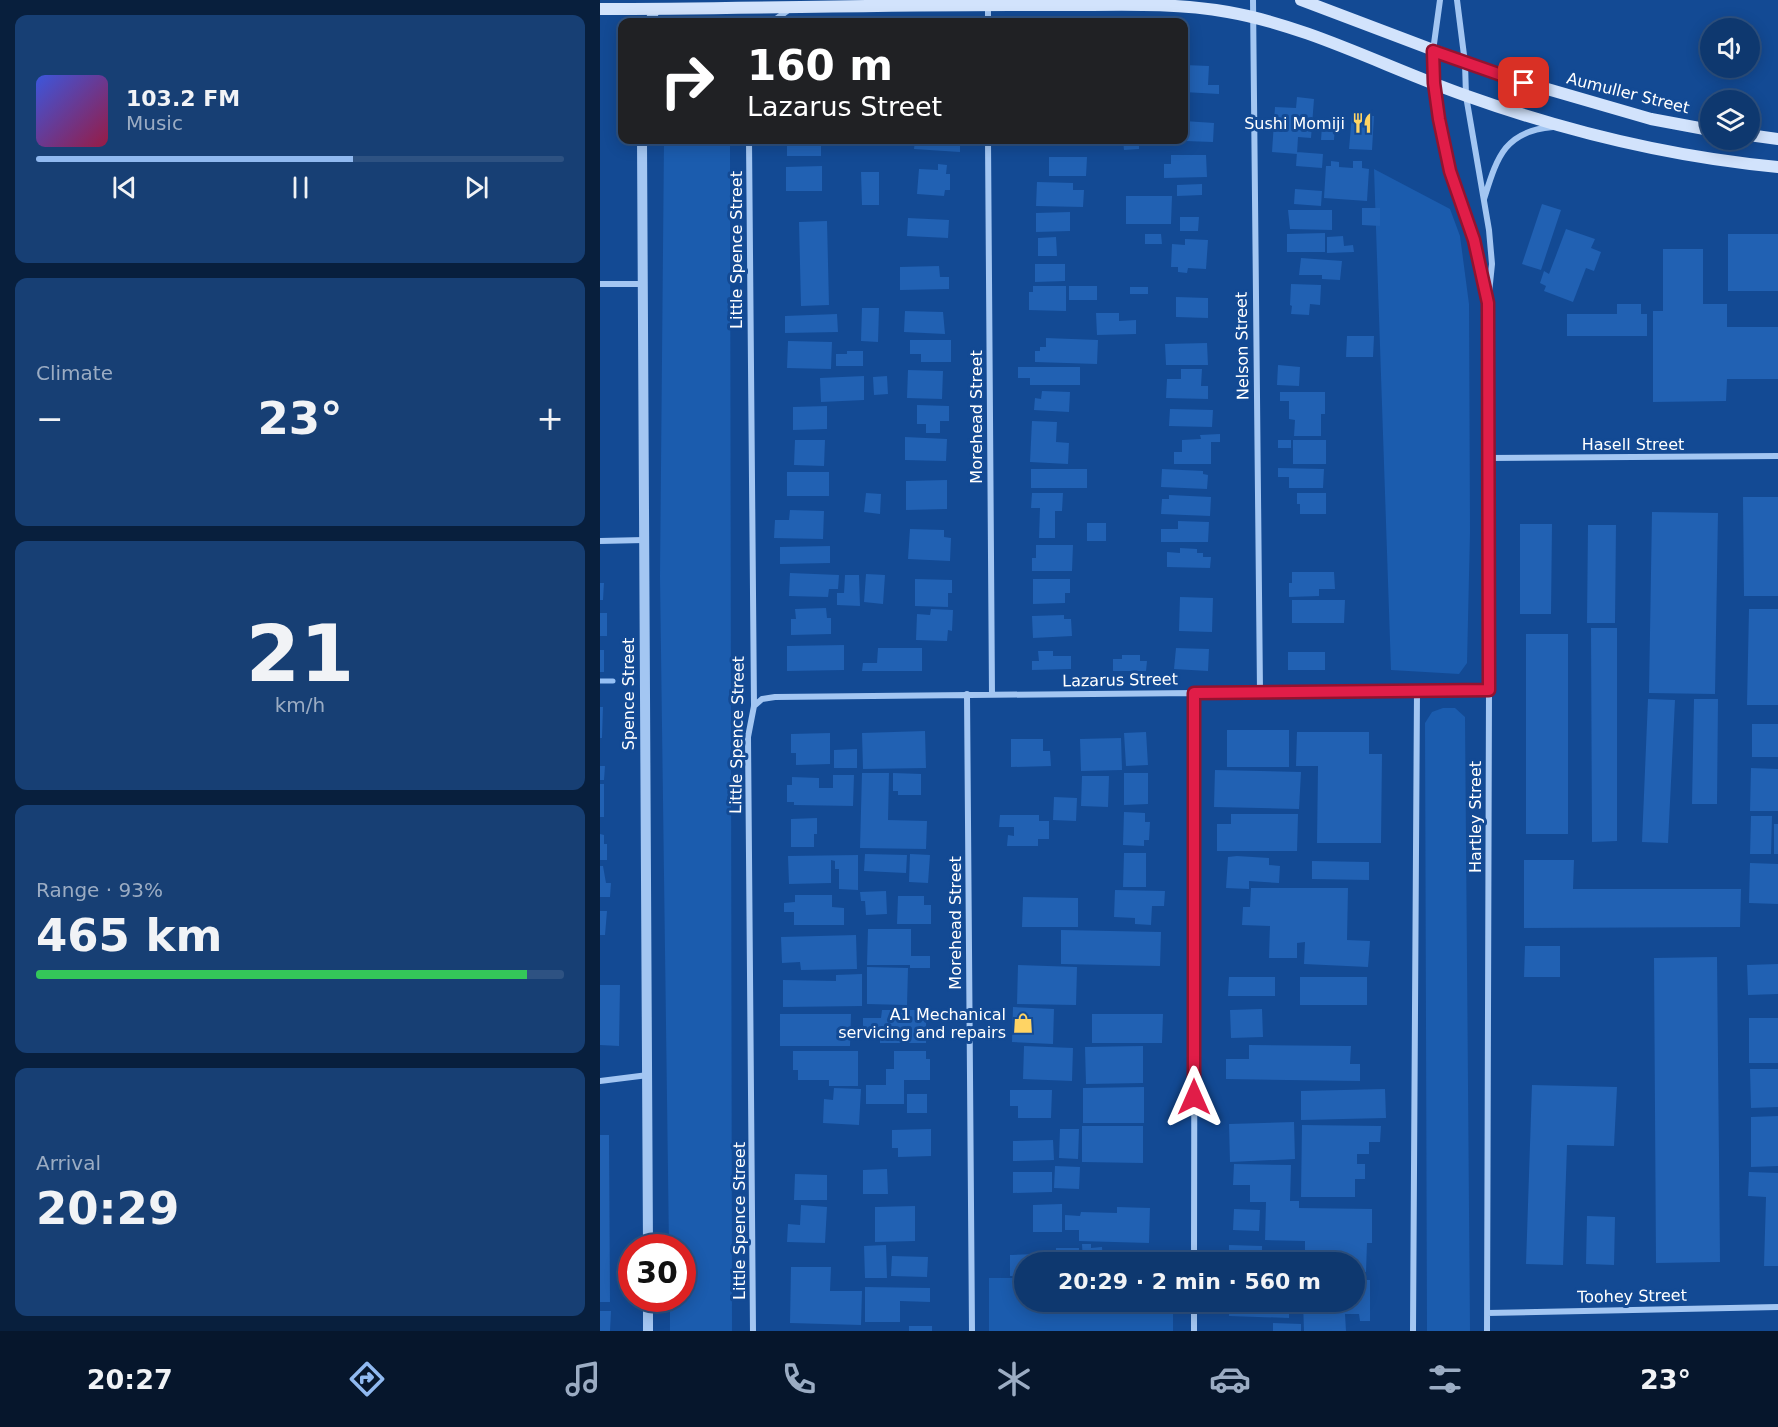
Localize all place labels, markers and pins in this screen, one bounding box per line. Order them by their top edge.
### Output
pin [1498,57,1549,108]
restaurant icon: Sushi Momiji [1350,111,1374,135]
place label: Sushi Momiji [1244,114,1345,133]
place label: A1 Mechanical servicing and repairs [838,1005,1006,1042]
shop icon: A1 Mechanical servicing and repairs [1011,1011,1035,1035]

